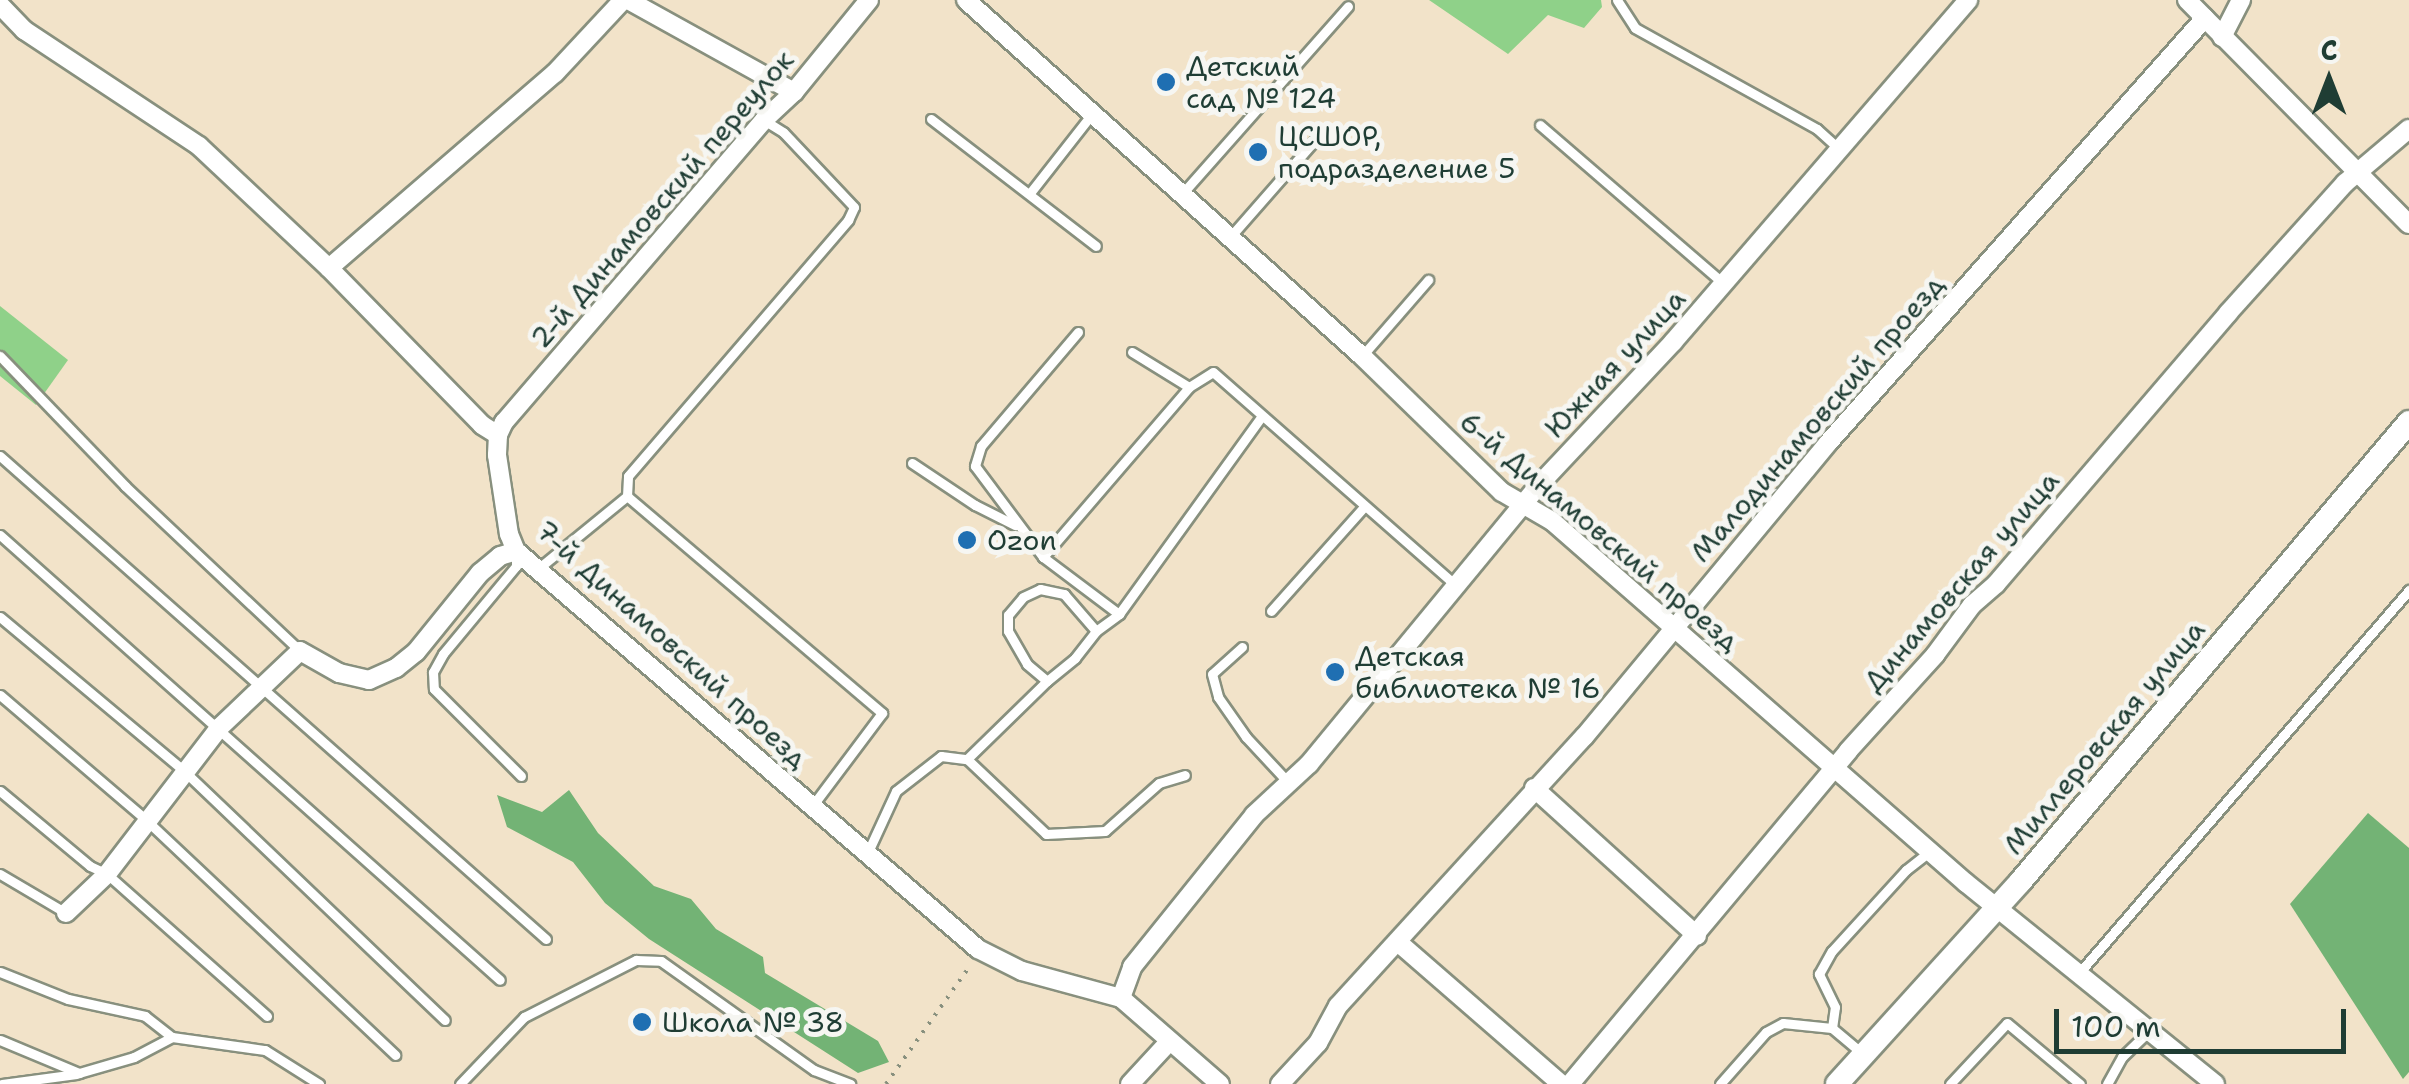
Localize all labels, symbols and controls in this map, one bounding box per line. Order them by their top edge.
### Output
north arrow [2279,30,2379,130]
text: С [2320,31,2338,69]
street label: 2-й Динамовский переулок [523,43,801,355]
place label: Детский сад № 124 [1186,49,1336,115]
marker: Детский сад № 124 [1155,71,1177,93]
place label: ЦСШОР, подразделение 5 [1278,119,1515,185]
marker: ЦСШОР, подразделение 5 [1247,141,1269,163]
street label: Малодинамовский проезд [1683,268,1951,568]
street label: Южная улица [1538,282,1692,444]
street label: 6-й Динамовский проезд [1453,404,1747,658]
street label: Динамовская улица [1856,464,2066,698]
street label: 7-й Динамовский проезд [529,513,815,775]
place label: Ozon [987,523,1057,557]
marker: Ozon [956,529,978,551]
street label: Миллеровская улица [1996,613,2212,861]
place label: Детская библиотека № 16 [1355,639,1601,705]
marker: Детская библиотека № 16 [1324,661,1346,683]
scale bar [2059,989,2352,1051]
place label: Школа № 38 [662,1005,844,1039]
text: 100 m [2071,1006,2161,1047]
marker: Школа № 38 [631,1011,653,1033]

